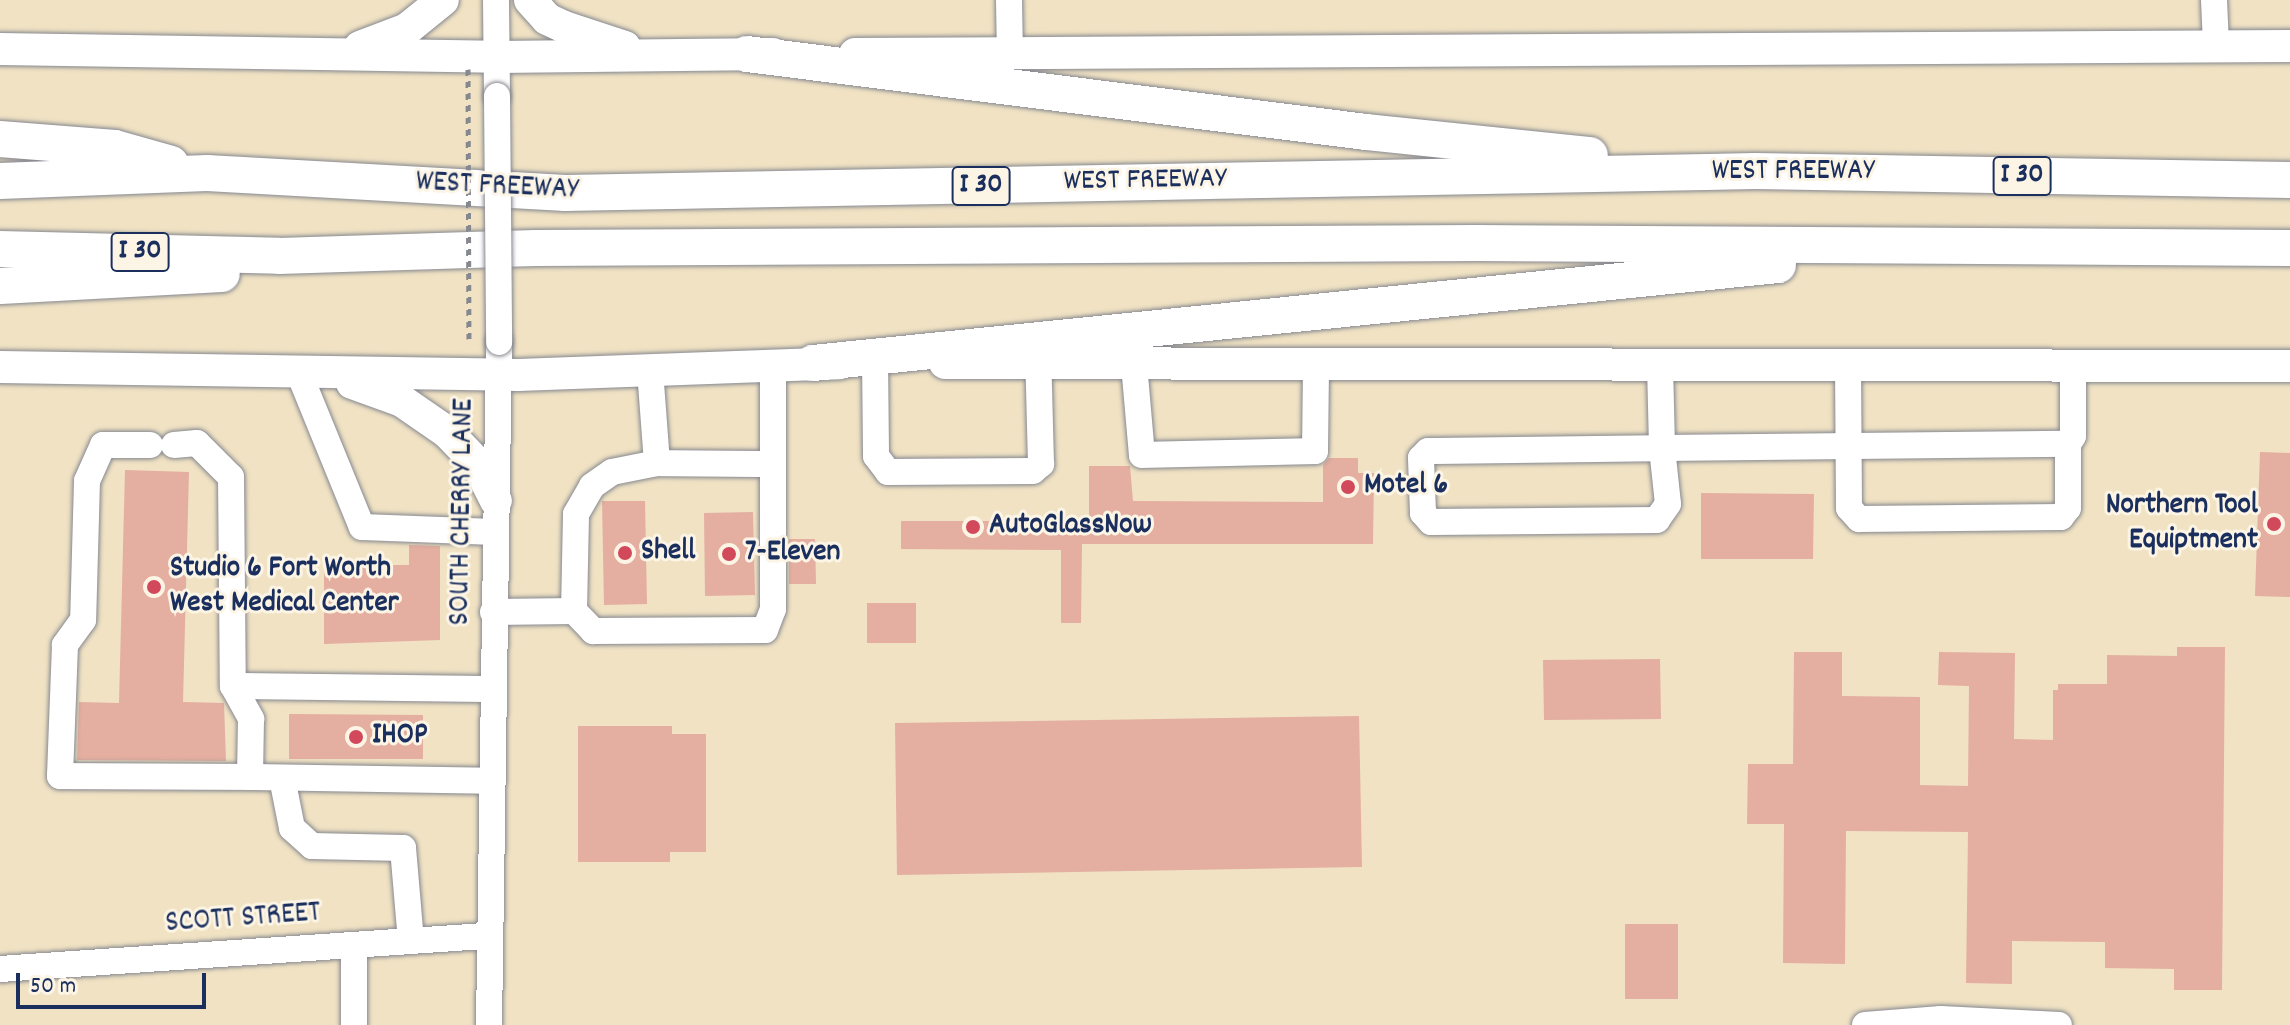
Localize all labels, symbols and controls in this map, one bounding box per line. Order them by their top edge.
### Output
road number: I 30 [1992,152,2052,200]
street label: WEST FREEWAY [1712,155,1874,191]
road number: I 30 [951,162,1011,210]
street label: WEST FREEWAY [1063,163,1227,201]
street label: WEST FREEWAY [415,166,579,210]
road number: I 30 [110,228,170,276]
street label: SOUTH CHERRY LANE [444,398,484,626]
place label: Motel 6 [1364,469,1448,505]
marker: Motel 6 [1339,478,1357,496]
place label: Northern Tool Equiptment [2106,489,2258,560]
place label: AutoGlassNow [989,509,1152,545]
marker: Northern Tool Equiptment [2265,515,2283,533]
marker: AutoGlassNow [964,518,982,536]
place label: Shell [641,535,695,571]
place label: 7-Eleven [745,536,840,572]
marker: Shell [616,544,634,562]
marker: 7-Eleven [720,545,738,563]
place label: Studio 6 Fort Worth West Medical Center [170,552,399,622]
marker: Studio 6 Fort Worth West Medical Center [145,578,163,596]
place label: IHOP [372,719,427,755]
marker: IHOP [347,728,365,746]
street label: SCOTT STREET [164,897,322,943]
scale bar [20,957,210,1007]
text: 50 m [30,970,76,1004]

